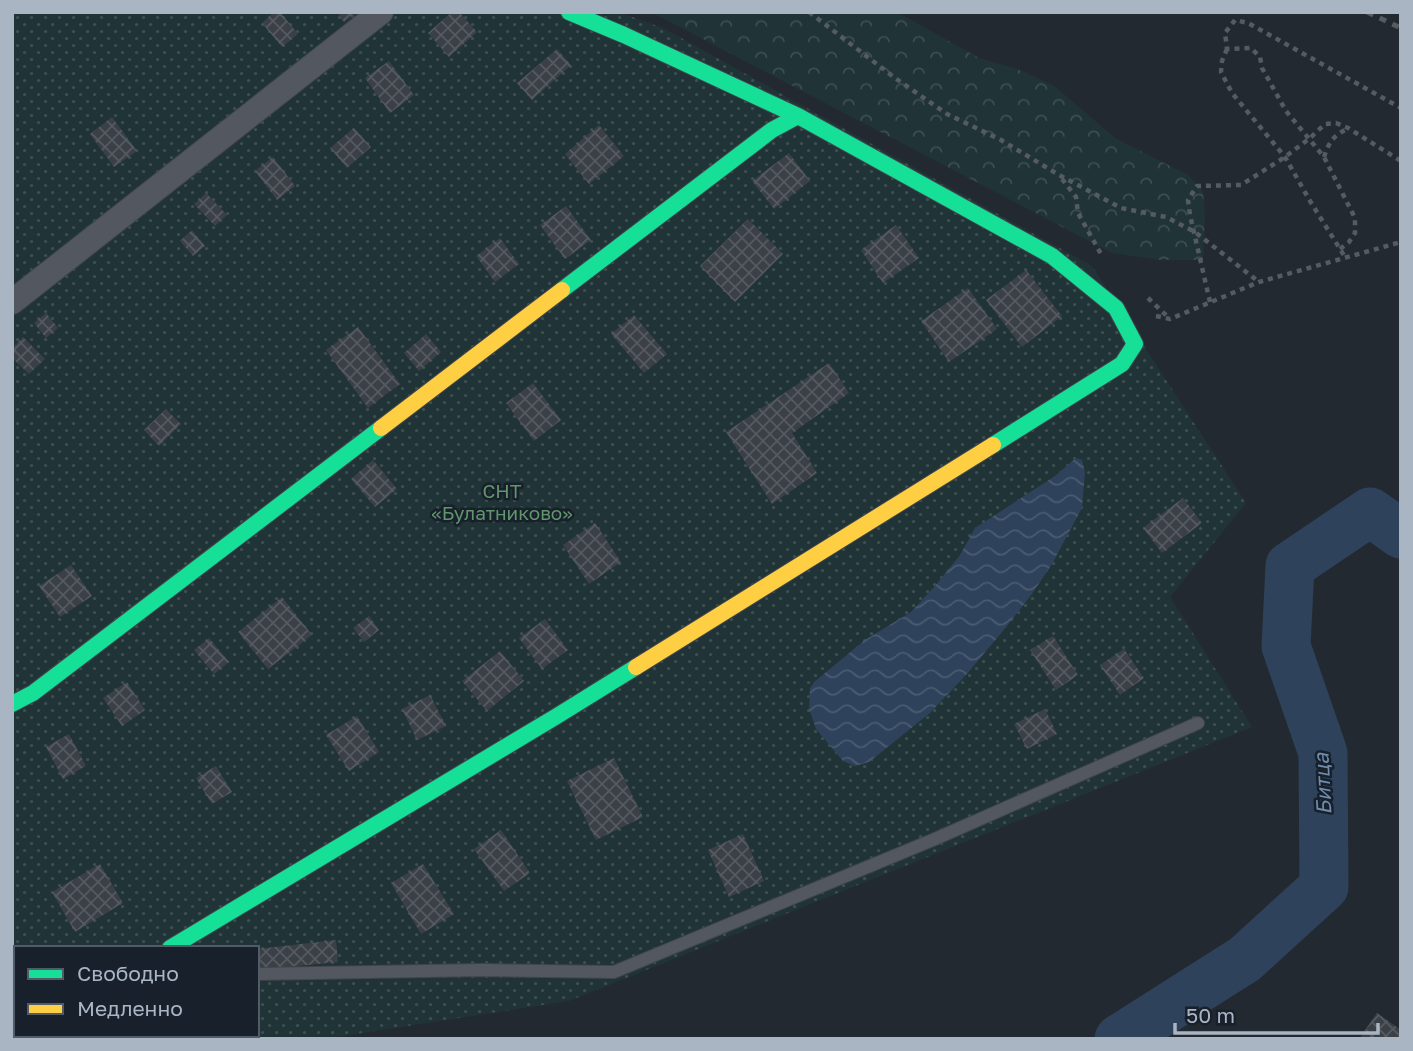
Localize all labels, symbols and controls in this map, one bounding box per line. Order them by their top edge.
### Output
park label: СНТ «Булатниково» [431,479,573,524]
water label: Битца [1307,751,1337,816]
legend [14,946,259,1037]
text: Свободно [77,960,179,986]
scale bar [1175,992,1378,1036]
text: Медленно [77,995,183,1021]
text: 50 m [1186,1002,1235,1028]

